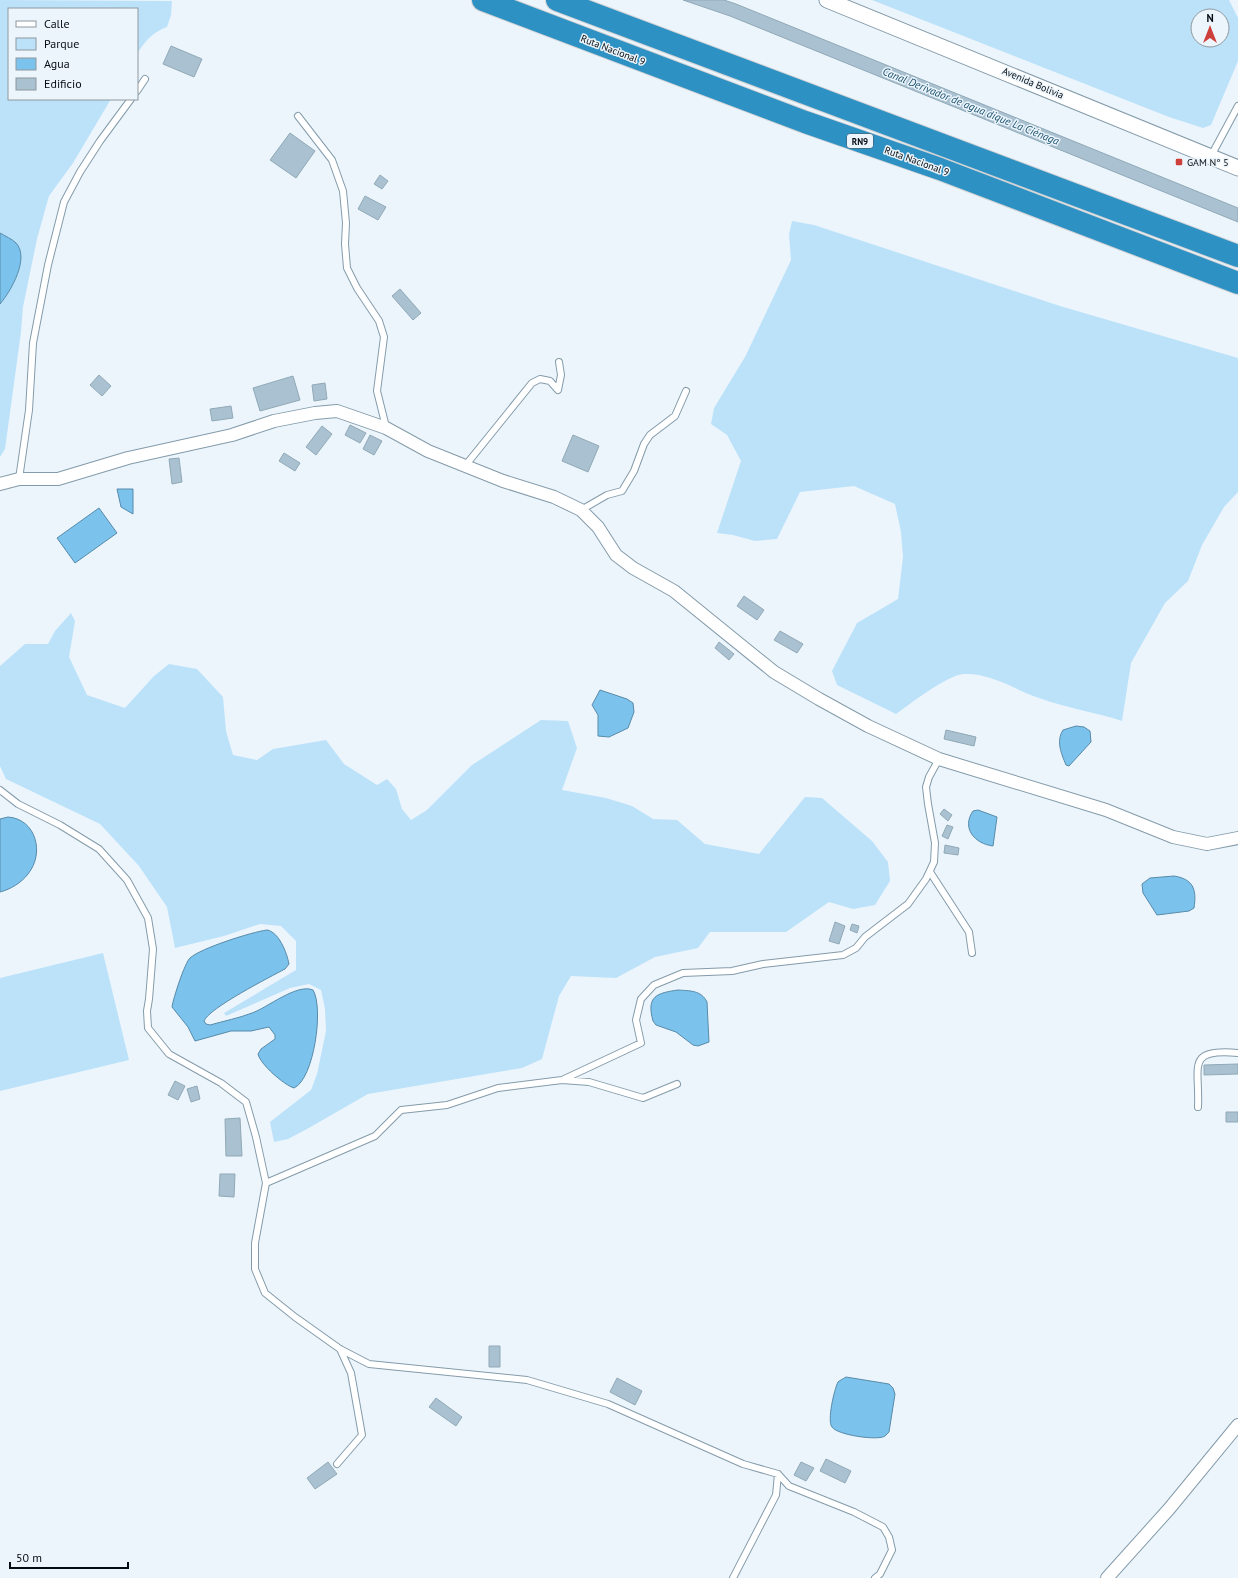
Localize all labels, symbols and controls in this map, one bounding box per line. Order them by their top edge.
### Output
legend [8,8,138,100]
north arrow [1190,8,1230,48]
text: N [1206,11,1214,25]
text: Calle [44,16,70,31]
street label: Ruta Nacional 9 [579,32,647,68]
text: Parque [44,36,79,51]
text: Agua [44,56,70,71]
water label: Canal Derivador de agua dique La Ciénaga [881,64,1062,148]
street label: Avenida Bolivia [1000,64,1066,102]
text: Edificio [44,76,82,91]
road number: RN9 [847,134,873,148]
street label: Ruta Nacional 9 [883,143,951,179]
place label: GAM N° 5 [1187,156,1229,169]
marker: GAM N° 5 [1174,157,1184,167]
scale bar [10,1544,128,1570]
text: 50 m [16,1550,42,1565]

